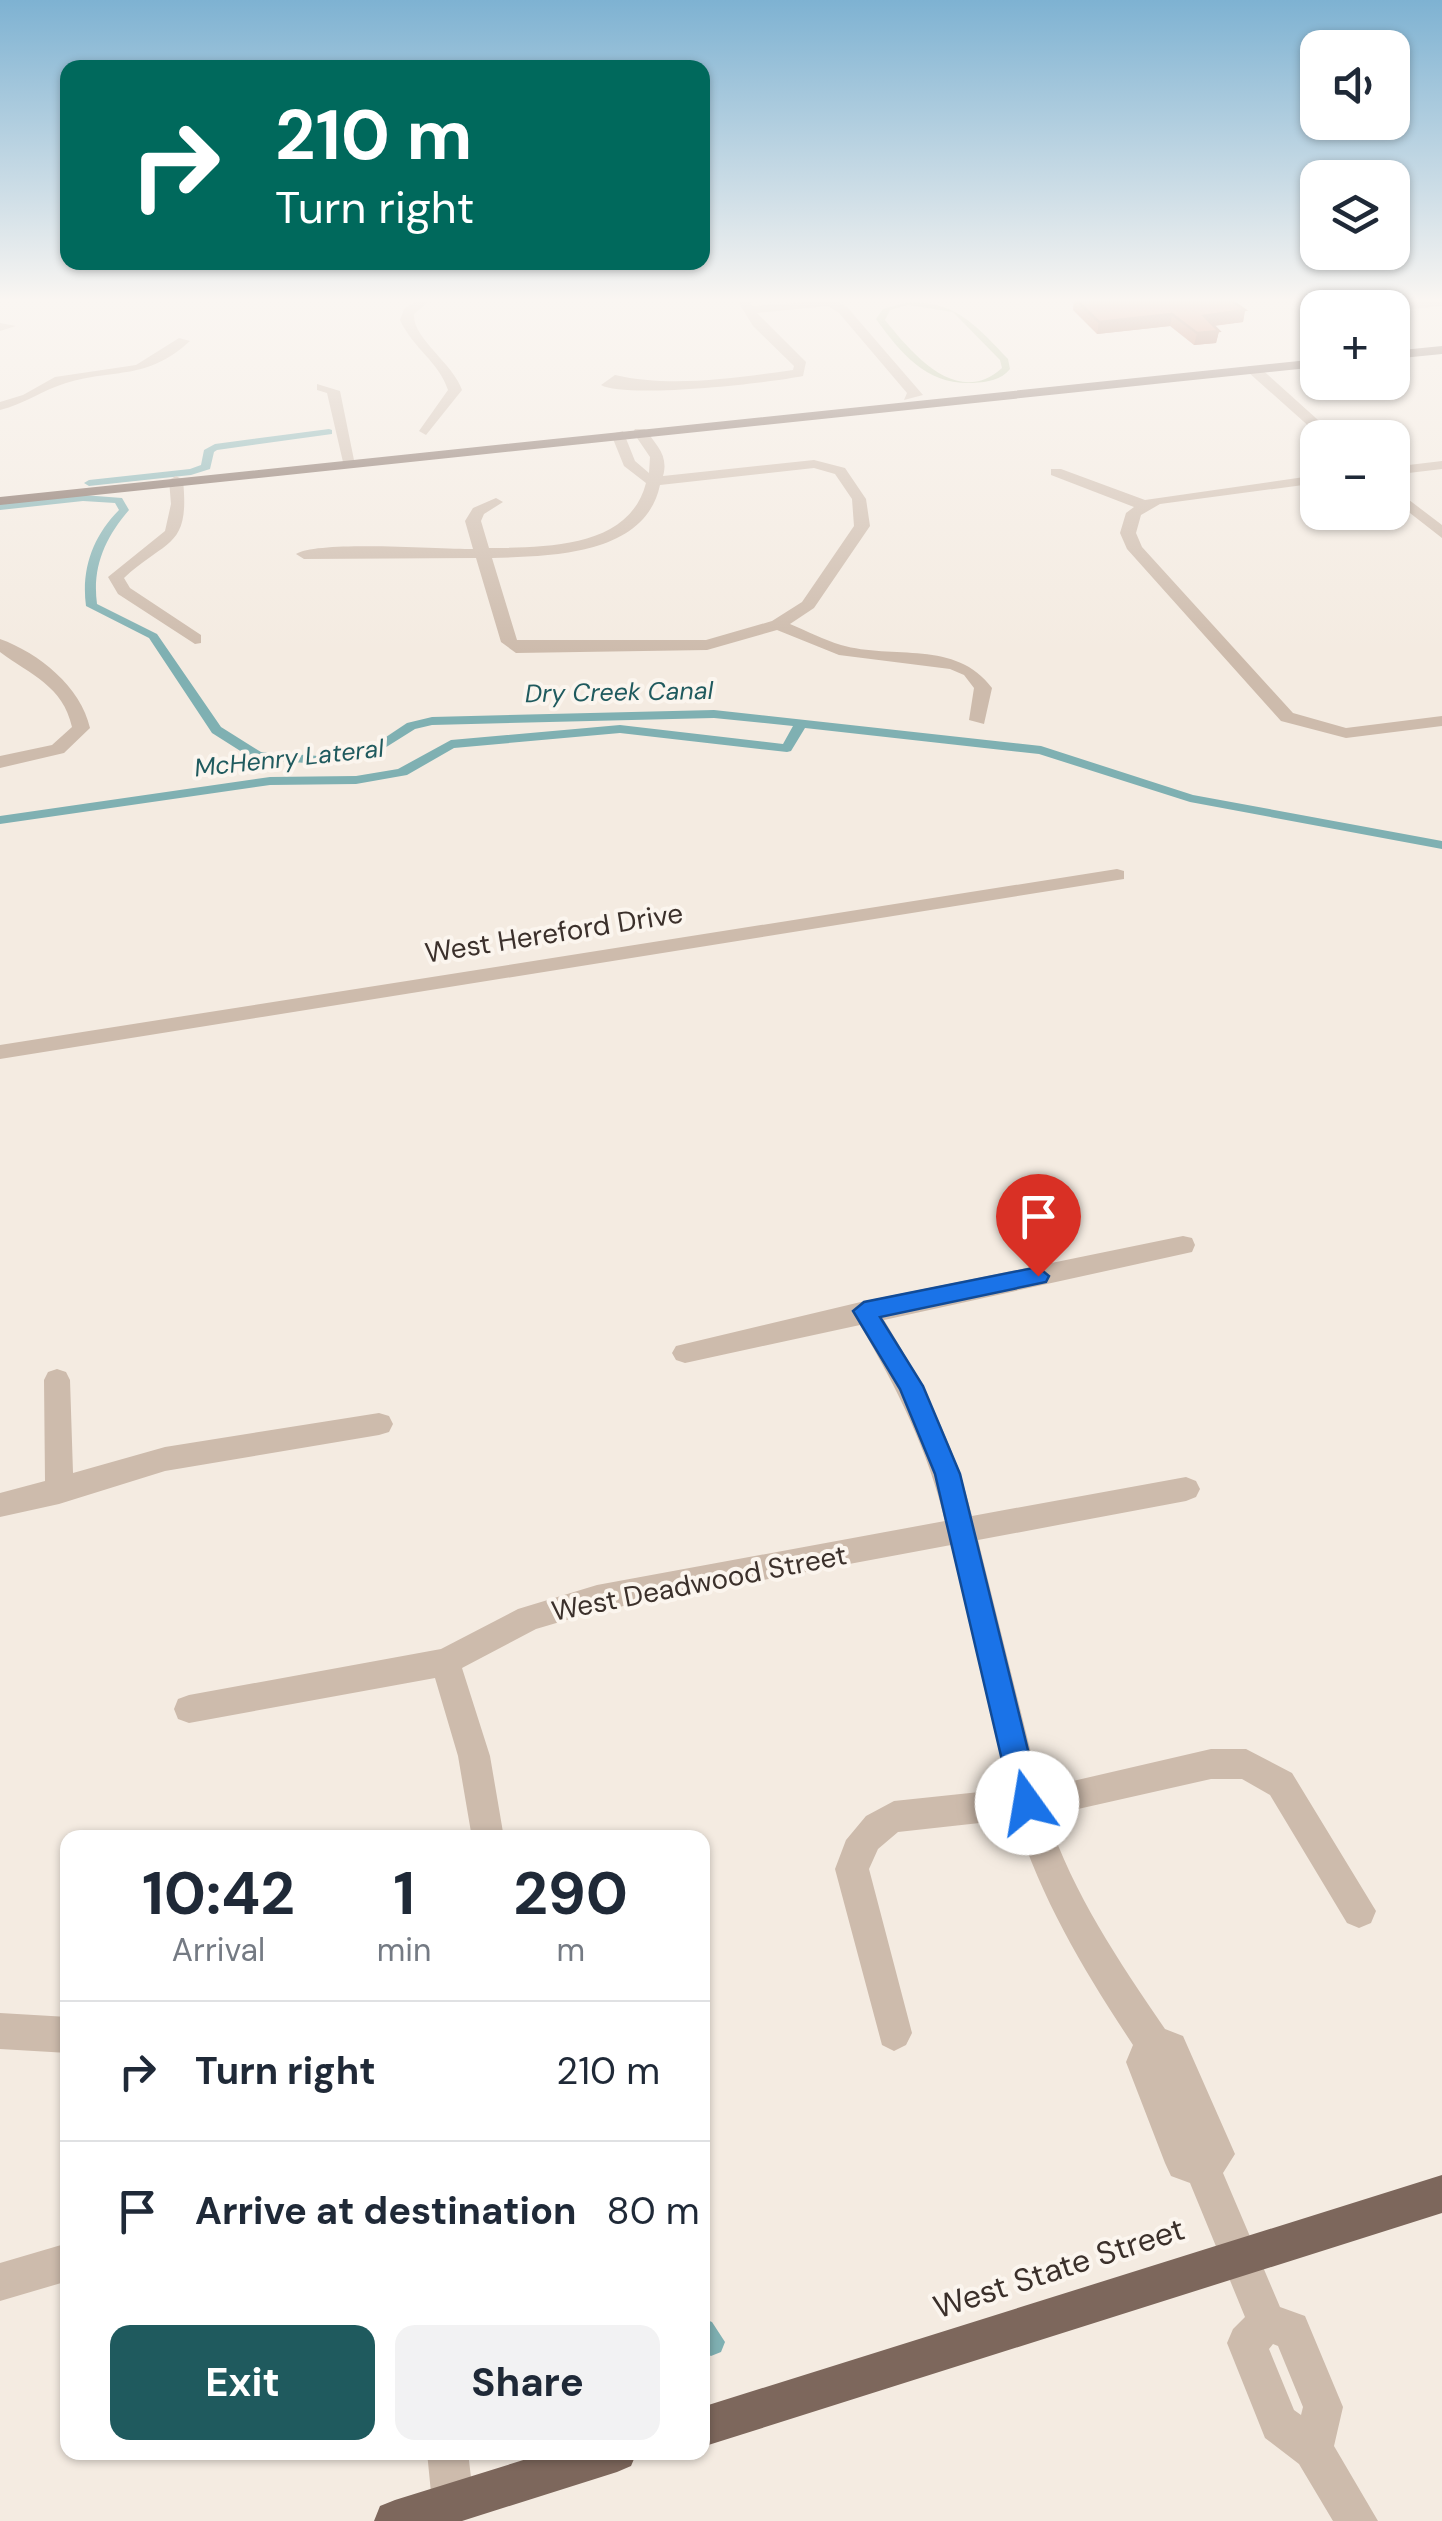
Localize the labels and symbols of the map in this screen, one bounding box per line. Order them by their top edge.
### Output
water label: Dry Creek Canal [525,674,714,710]
water label: McHenry Lateral [193,732,386,784]
street label: West Hereford Drive [422,894,686,972]
pin [996,1174,1081,1277]
street label: West Deadwood Street [548,1536,850,1630]
position arrow [975,1751,1079,1855]
street label: West State Street [928,2208,1190,2328]

